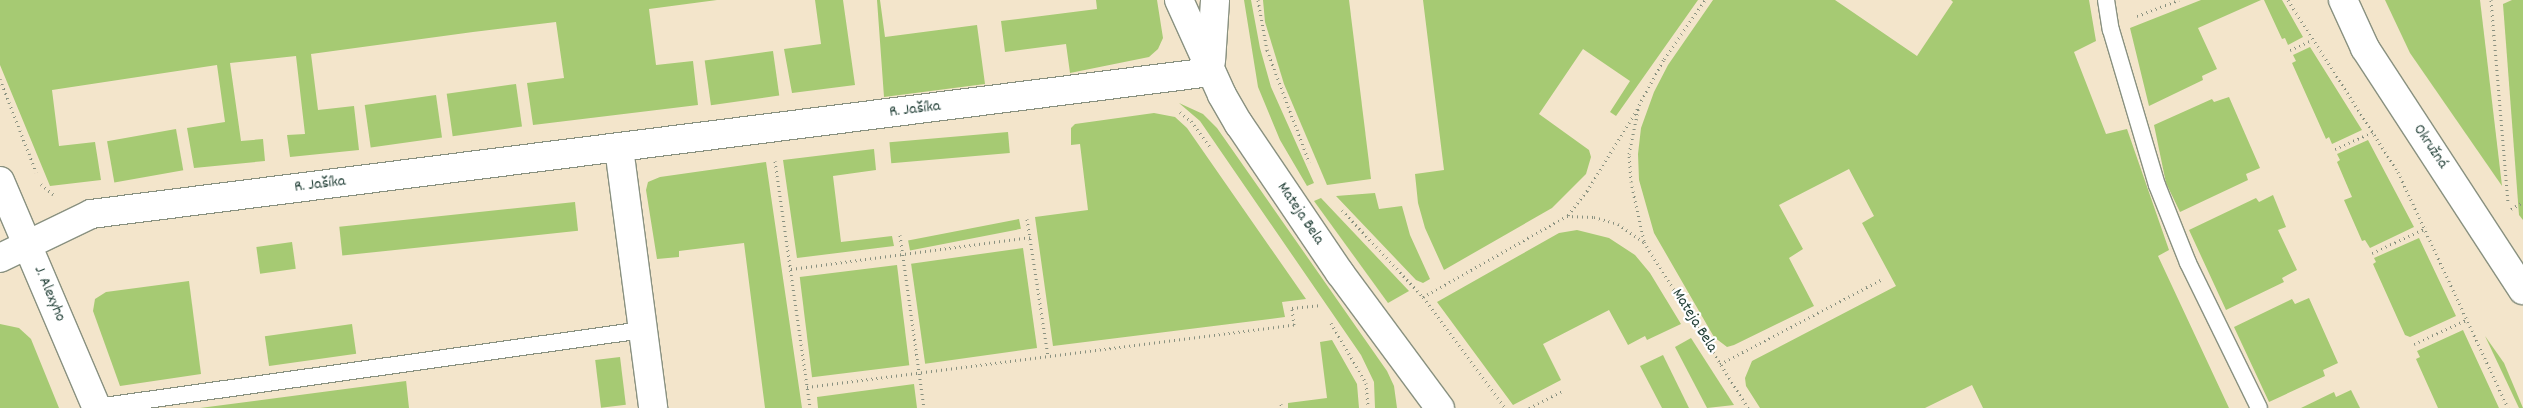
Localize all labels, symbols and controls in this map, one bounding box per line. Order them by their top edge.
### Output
street label: R. Jašíka [888,97,942,123]
street label: Okružná [2408,121,2452,173]
street label: R. Jašíka [293,172,347,198]
street label: Mateja Bela [1272,179,1328,249]
street label: J. Alexyho [29,263,69,325]
street label: Mateja Bela [1667,286,1721,356]

